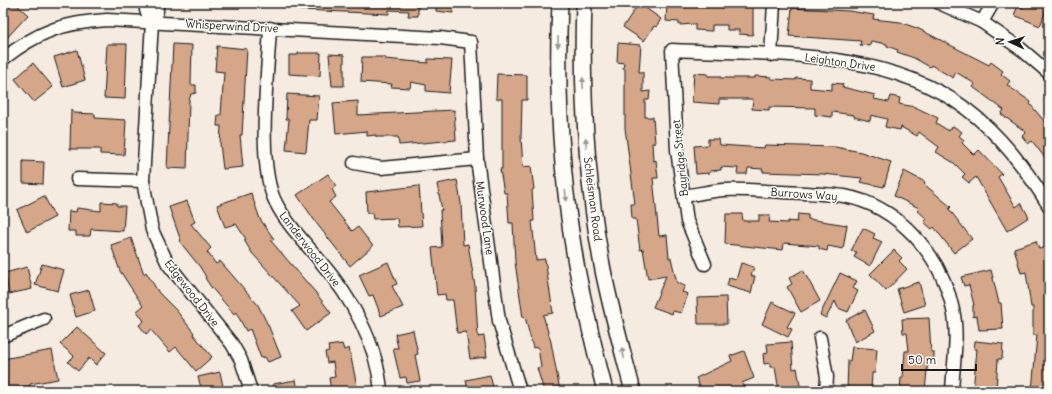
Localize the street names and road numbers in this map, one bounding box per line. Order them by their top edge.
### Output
street label: Whisperwind Drive [185,17,279,35]
street label: Leighton Drive [804,50,876,74]
street label: Bayridge Street [669,119,691,197]
street label: Schleisman Road [581,156,605,242]
street label: Murwood Lane [473,180,497,256]
street label: Burrows Way [770,185,838,203]
street label: Landerwood Drive [276,209,344,289]
street label: Edgewood Drive [162,257,222,329]

